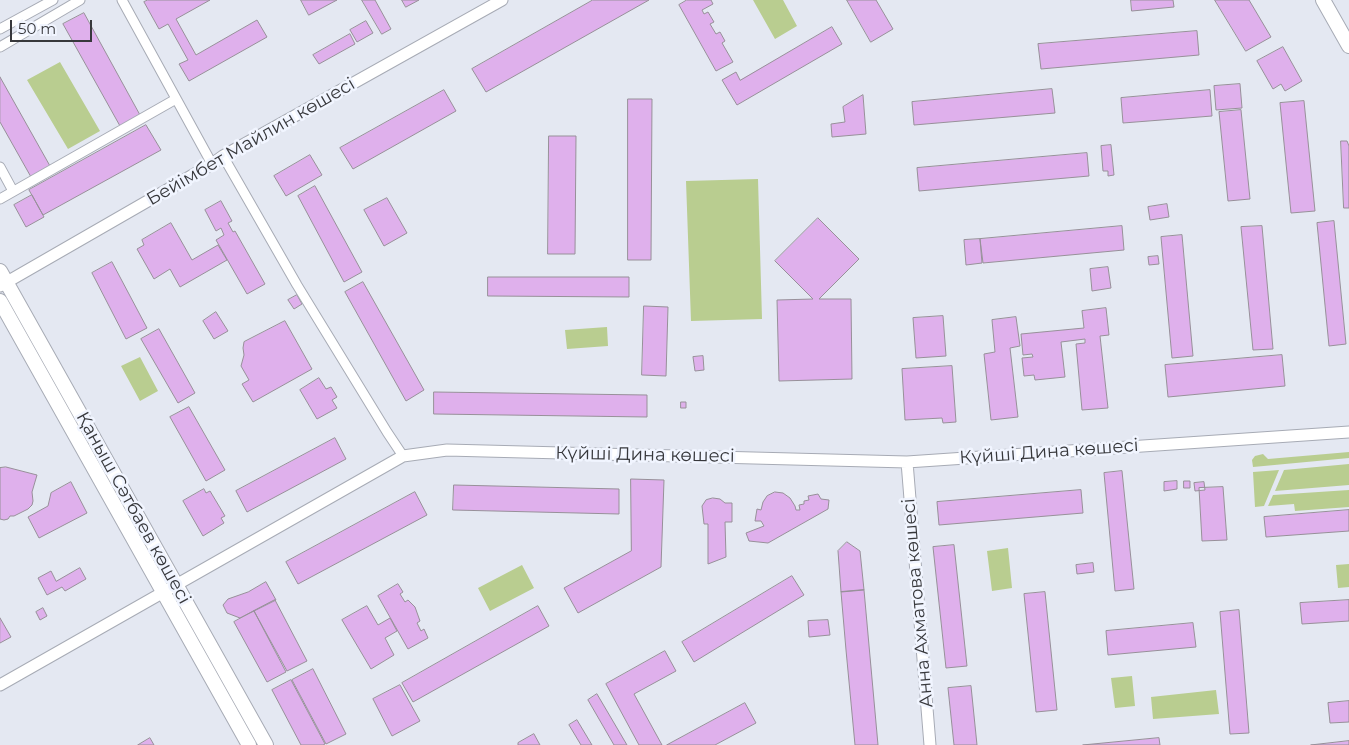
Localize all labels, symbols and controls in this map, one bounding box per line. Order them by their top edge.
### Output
scale bar [12,10,95,42]
text: 50 m [18,19,56,38]
street label: Бейімбет Майлин көшесі [143,73,359,211]
street label: Қаныш Сәтбаев көшесі [71,408,195,608]
street label: Күйші Дина көшесі [959,435,1139,469]
street label: Күйші Дина көшесі [555,443,735,467]
street label: Анна Ахматова көшесі [898,497,938,709]

